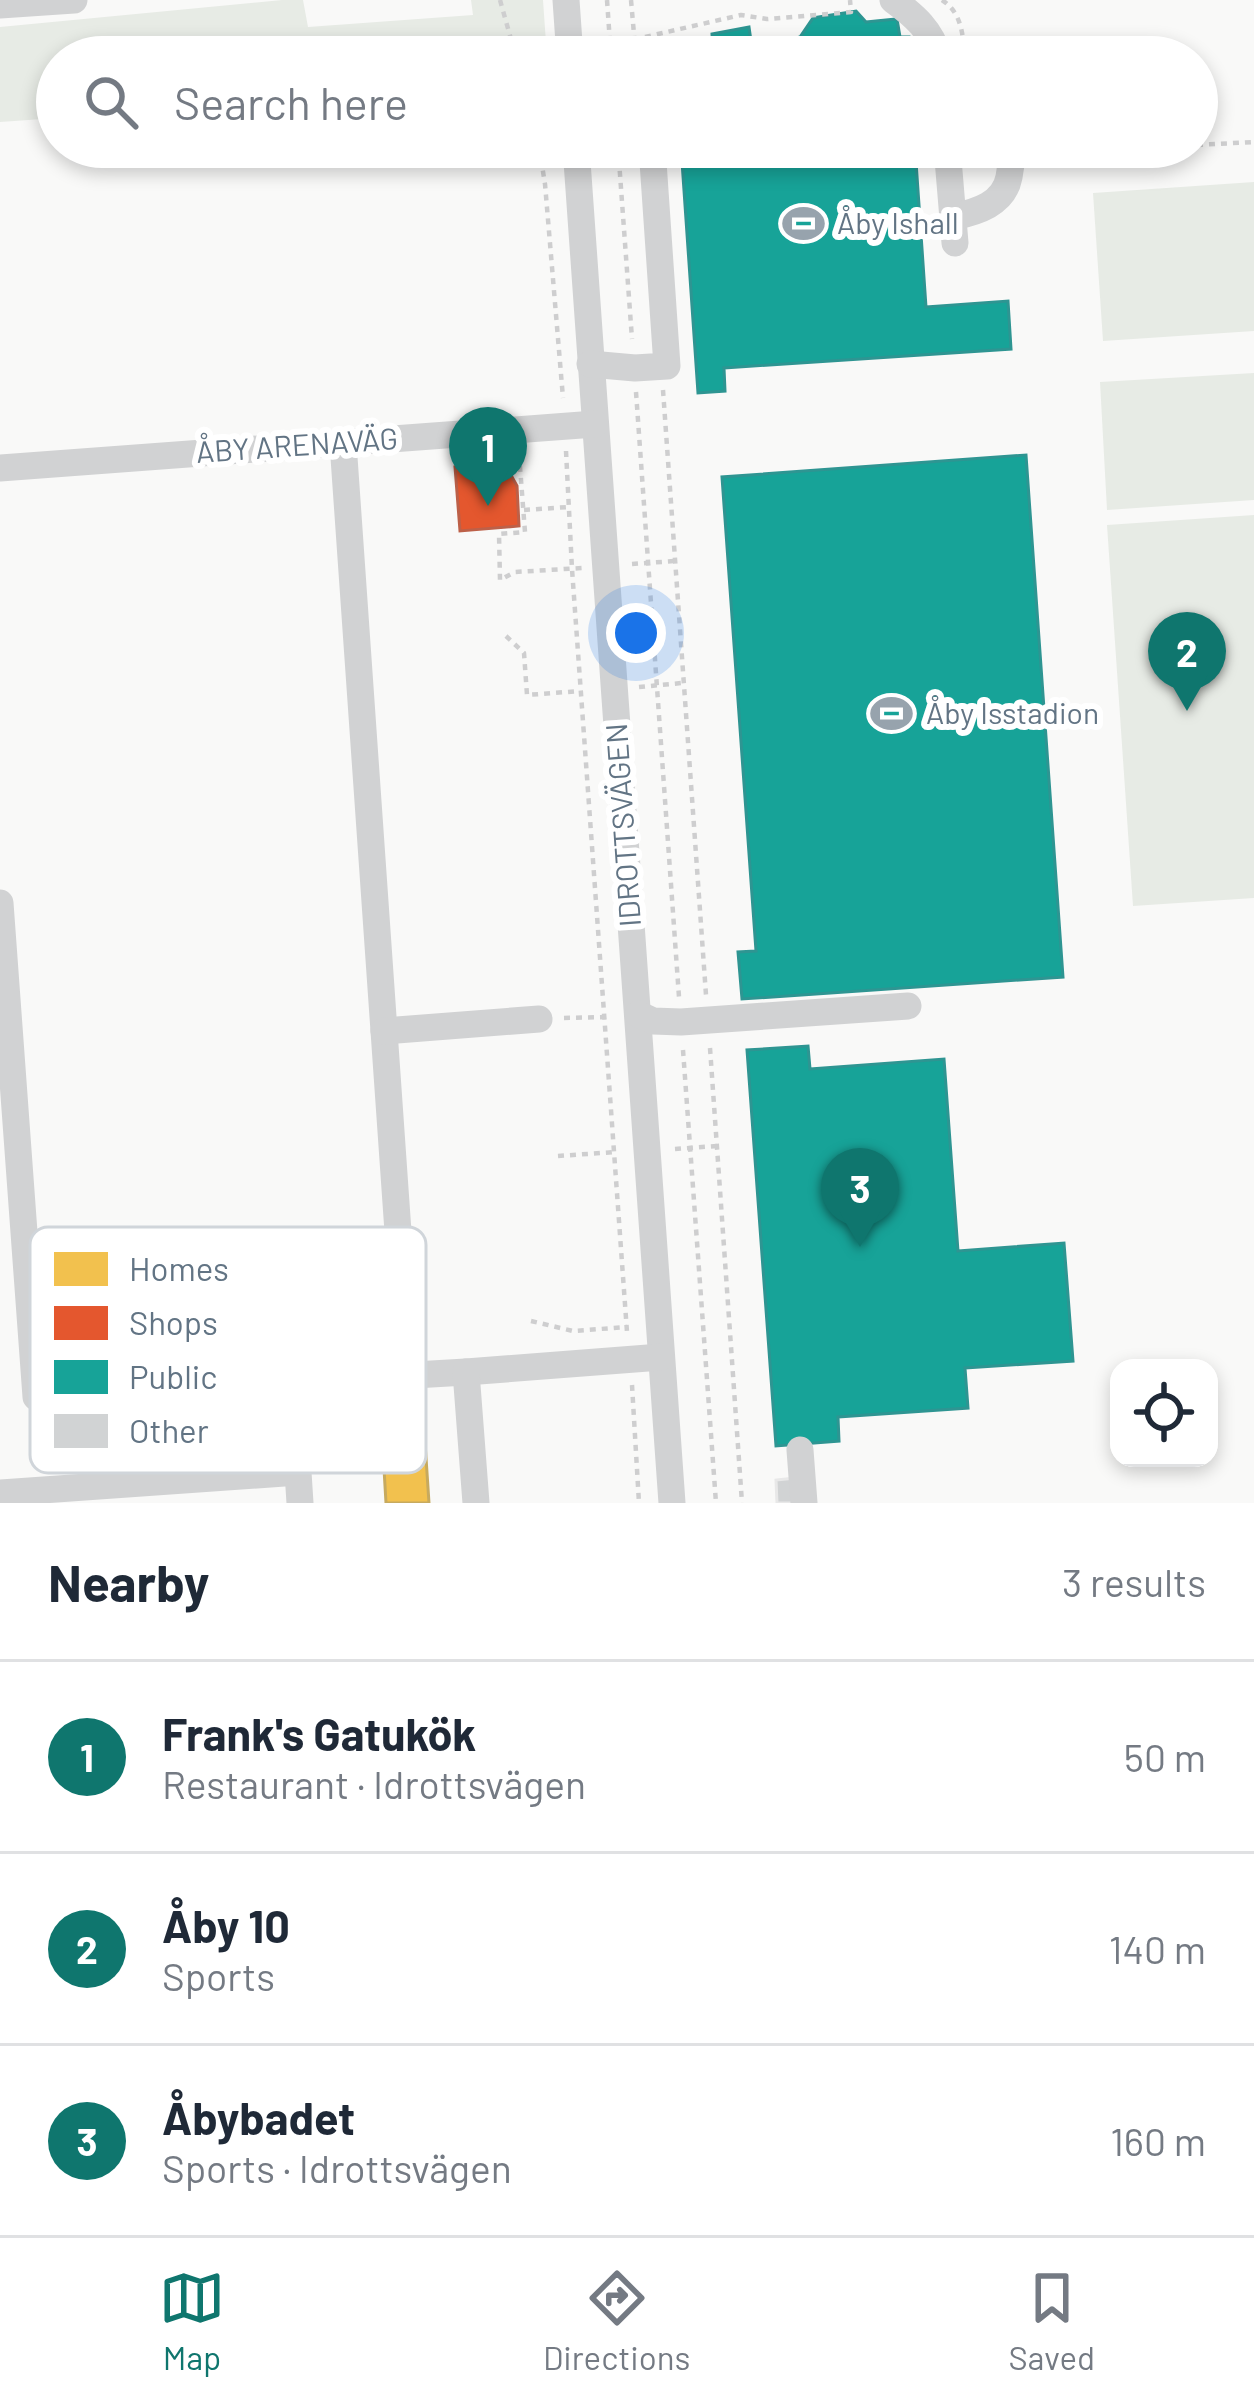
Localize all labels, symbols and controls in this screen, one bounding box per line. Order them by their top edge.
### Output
search box [36,36,1218,168]
icon: search [78,69,144,135]
text: Search here [174,75,408,129]
sports icon: Åby Ishall [780,201,826,247]
place label: Åby Ishall [837,204,959,240]
pin: 1 [449,407,527,506]
street label: ÅBY ARENAVÄG [195,419,399,469]
your location [606,603,666,663]
pin: 2 [1148,612,1226,711]
sports icon: Åby Isstadion [869,691,915,737]
place label: Åby Isstadion [926,694,1099,730]
street label: IDROTTSVÄGEN [597,722,647,928]
pin: 3 [821,1148,899,1247]
legend [30,1227,426,1473]
text: Homes [129,1248,229,1288]
text: Shops [129,1302,218,1342]
text: Public [129,1356,217,1396]
map controls [1110,1359,1218,1467]
button: locate [1110,1359,1218,1467]
text: Other [129,1410,209,1450]
text: Nearby [48,1551,209,1612]
text: 3 results [1062,1558,1206,1605]
text: Frank's Gatukök [162,1706,476,1760]
text: 1 [80,1733,94,1780]
text: 50 m [1124,1733,1206,1780]
text: Restaurant · Idrottsvägen [162,1760,586,1807]
text: Åby 10 [162,1898,290,1952]
text: 2 [76,1925,98,1972]
text: 140 m [1109,1925,1206,1972]
text: Sports [162,1952,275,1999]
text: Åbybadet [162,2090,355,2144]
text: 3 [76,2117,98,2164]
text: 160 m [1110,2117,1206,2164]
text: Sports · Idrottsvägen [162,2144,512,2191]
tab: Map [159,2265,225,2377]
tab: Directions [543,2265,690,2377]
tab: Saved [1008,2265,1095,2377]

